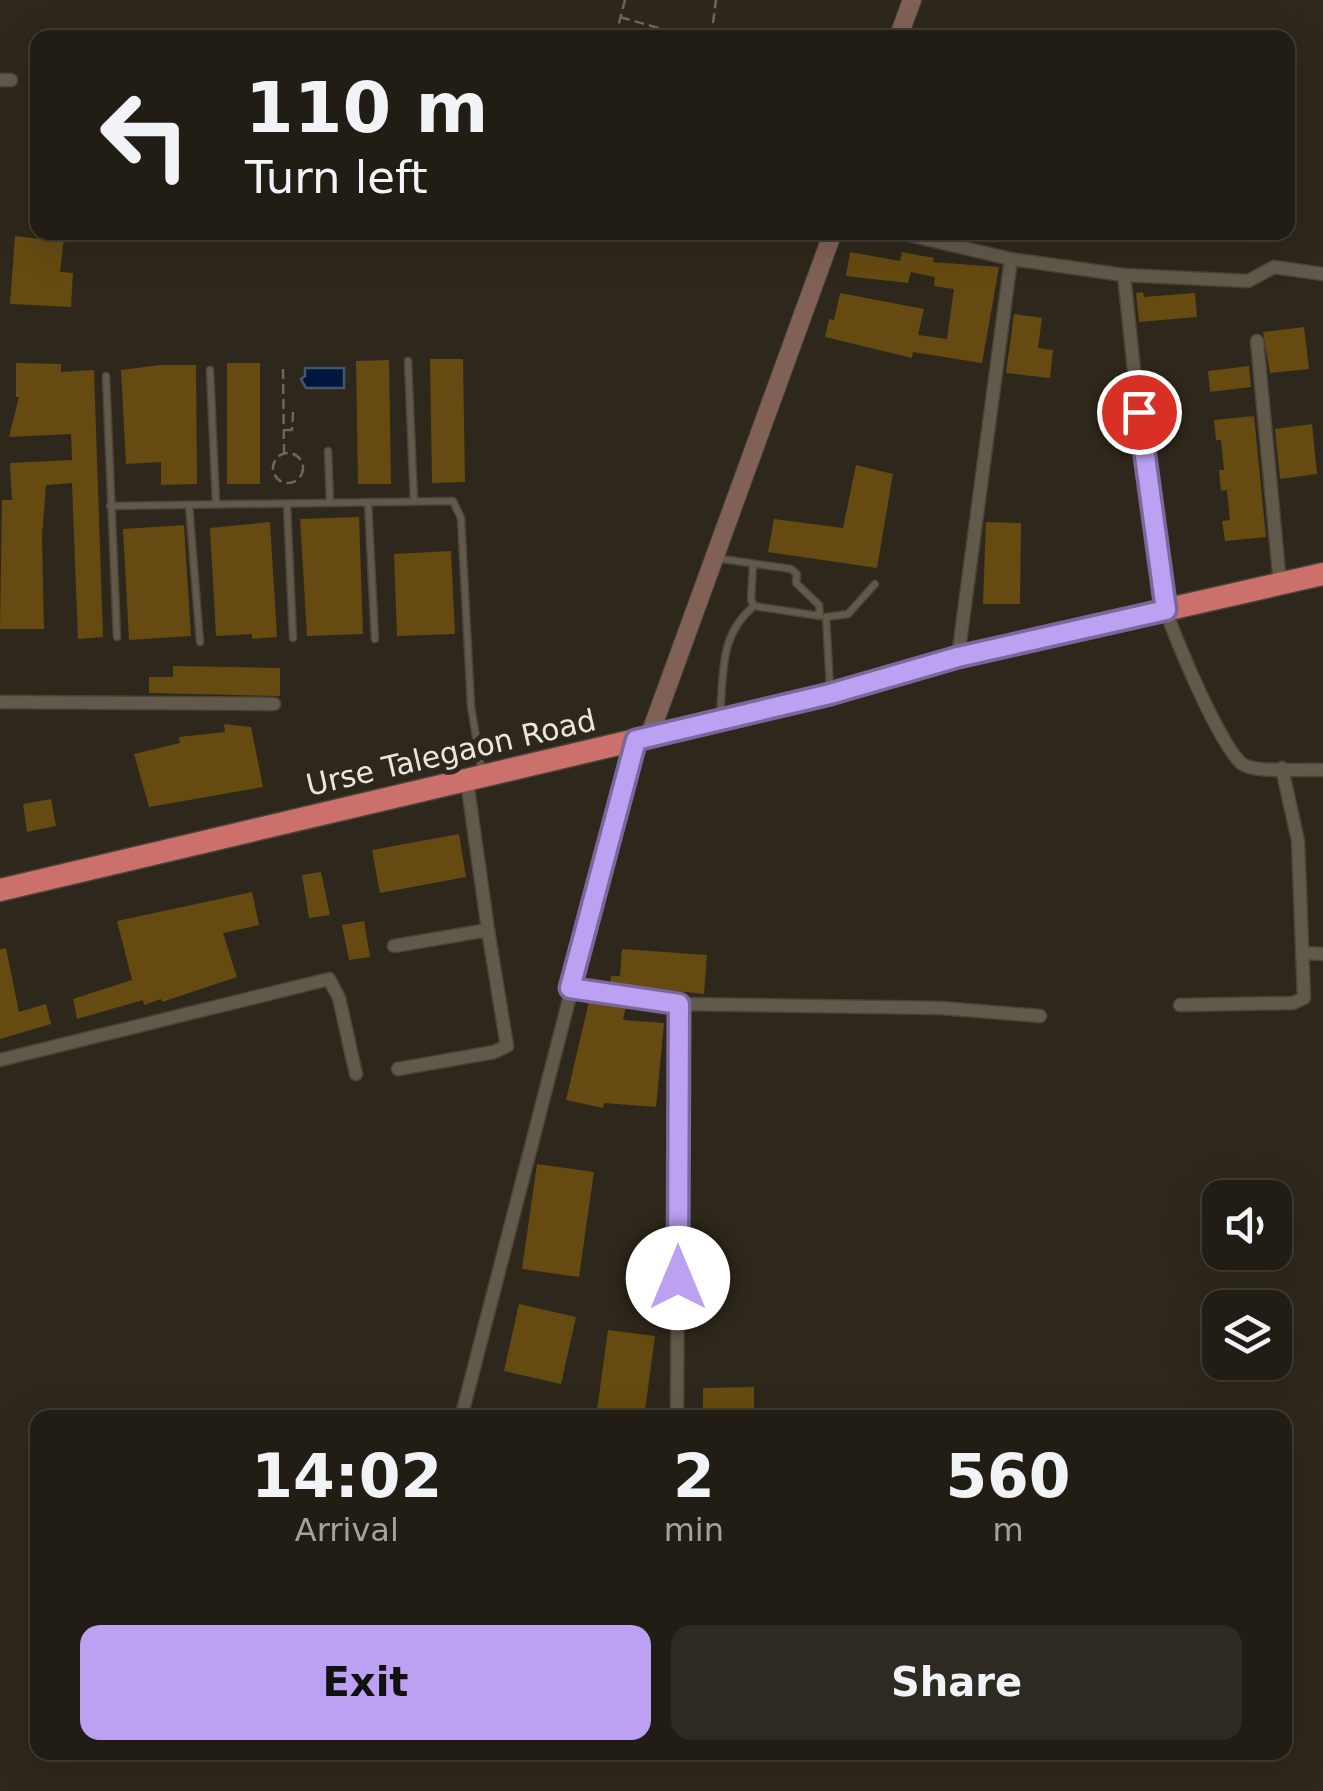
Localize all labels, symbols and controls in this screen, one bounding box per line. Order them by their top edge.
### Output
text: 110 m [245,67,488,149]
icon: left [80,70,210,200]
text: Turn left [245,151,428,204]
pin [1097,370,1182,455]
icon: arrive [1112,385,1167,440]
street label: Urse Talegaon Road [303,702,599,803]
map controls [1202,1180,1292,1380]
button: sound [1202,1180,1292,1270]
position arrow [626,1226,730,1330]
button: layers [1202,1290,1292,1380]
text: 14:02 [251,1441,442,1511]
text: 2 [673,1441,715,1511]
text: 560 [945,1441,1071,1511]
text: Arrival [295,1511,399,1549]
text: min [664,1511,724,1549]
text: m [992,1511,1024,1549]
button: Exit [80,1625,651,1740]
button: Share [671,1625,1242,1740]

